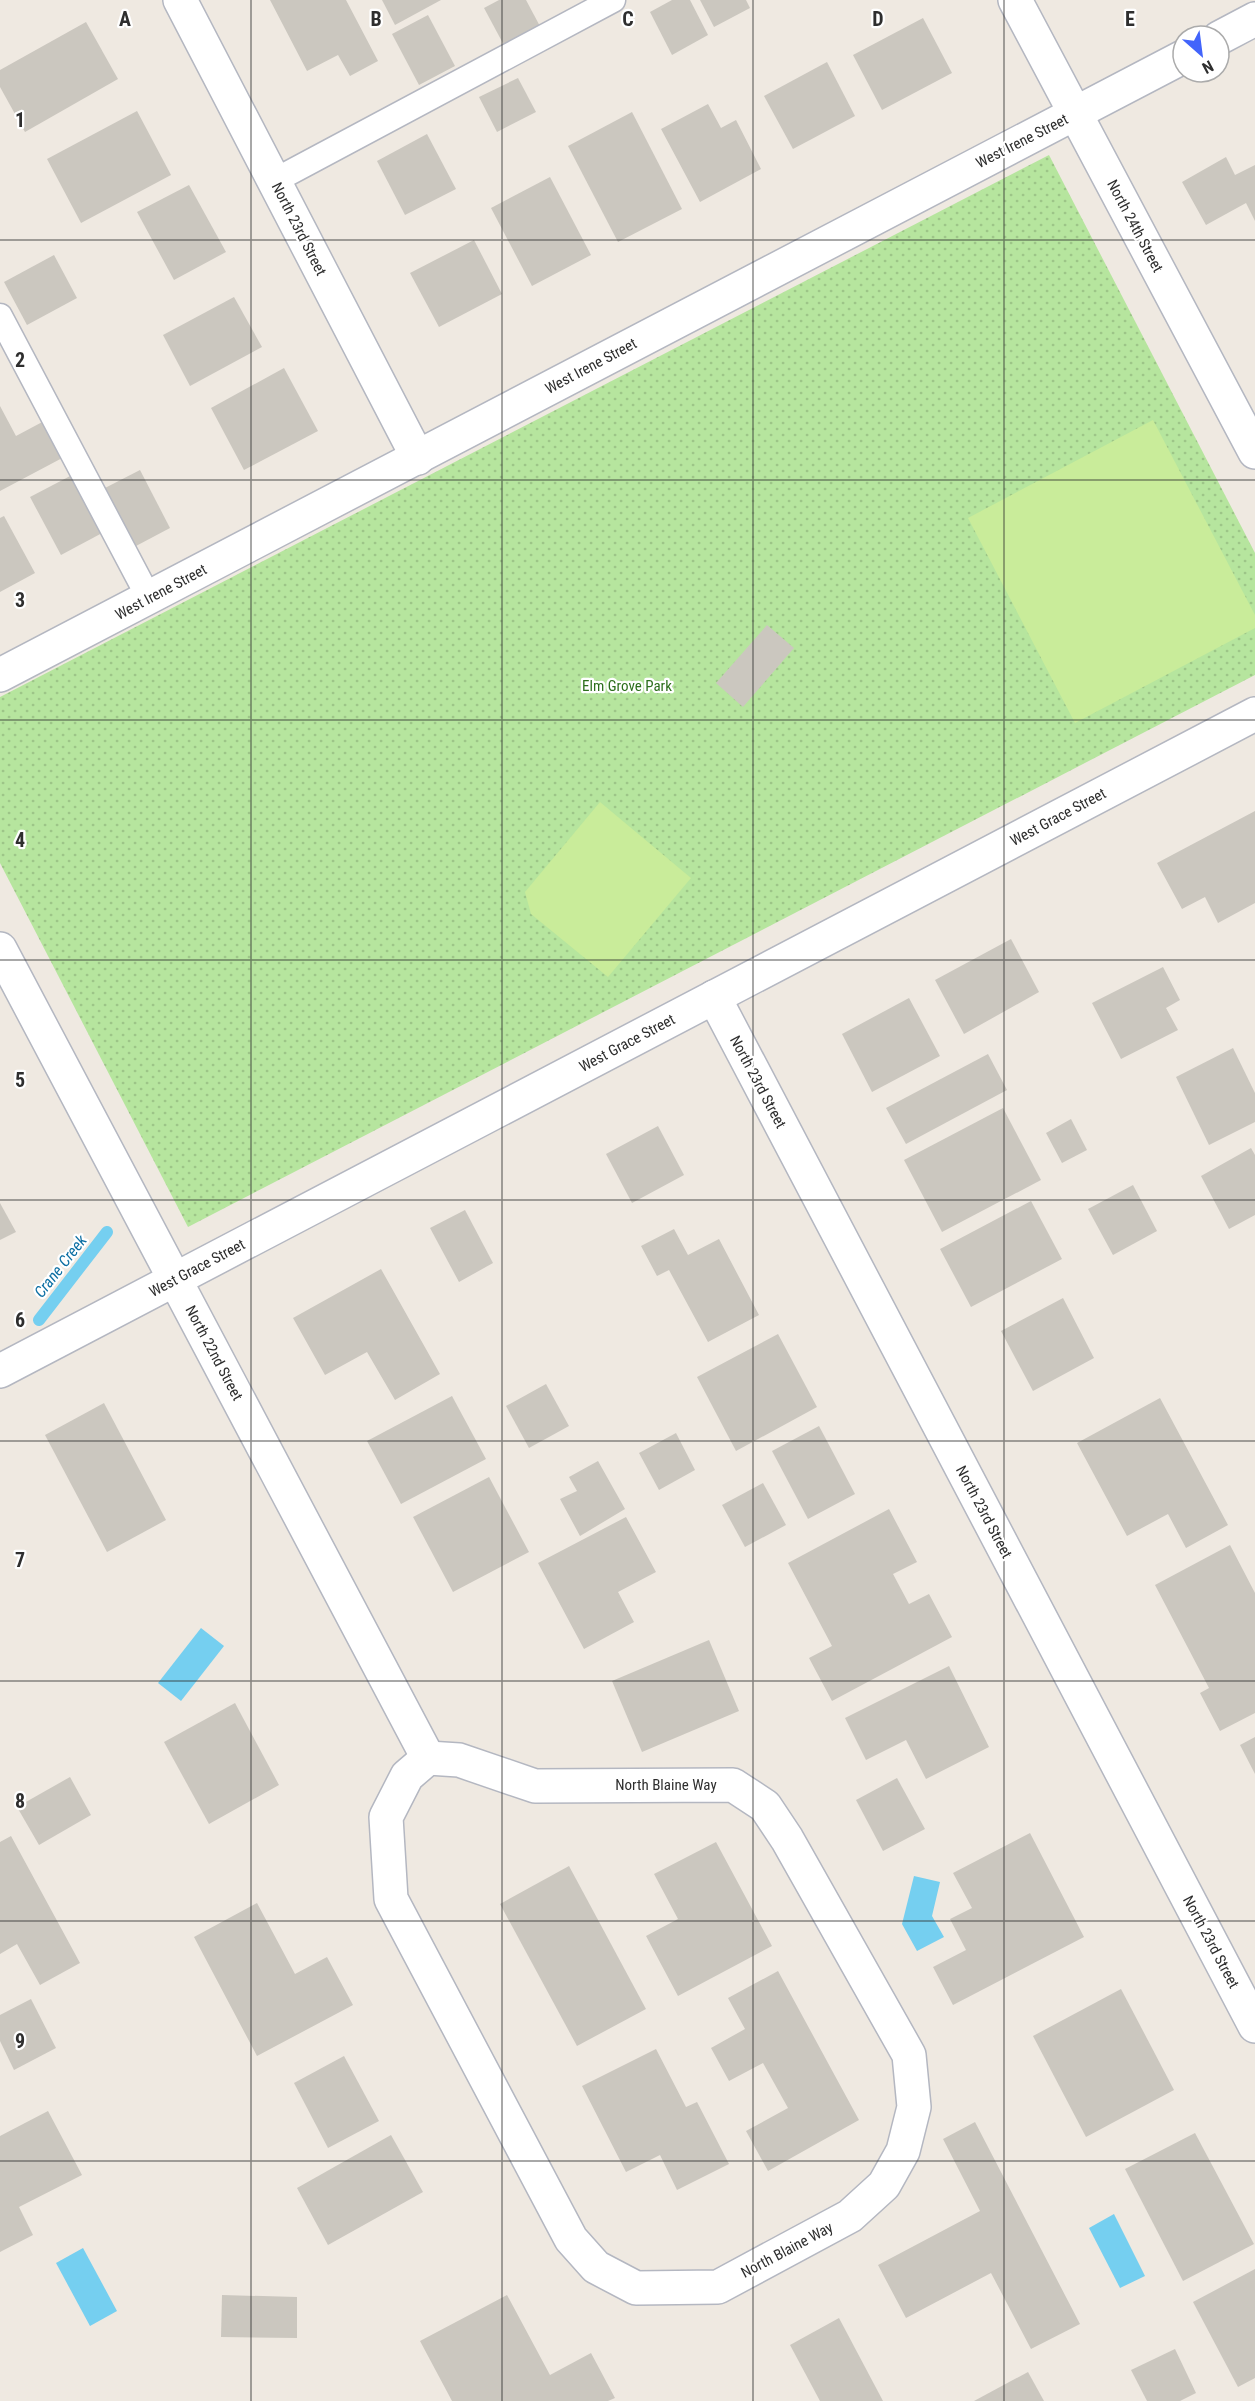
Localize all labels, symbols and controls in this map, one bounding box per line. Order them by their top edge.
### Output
text: A [119,7,131,31]
text: B [370,7,382,31]
text: C [622,7,634,31]
text: D [872,7,884,31]
text: E [1125,7,1135,31]
north arrow [1171,24,1231,84]
text: N [1199,56,1217,77]
text: 1 [15,108,25,132]
street label: West Irene Street [973,110,1071,172]
street label: North 24th Street [1103,177,1167,275]
street label: North 23rd Street [268,179,330,279]
street label: West Irene Street [542,334,640,398]
text: 2 [15,348,25,372]
street label: West Irene Street [112,560,210,624]
text: 3 [15,588,25,612]
park label: Elm Grove Park [582,677,672,695]
street label: West Grace Street [1007,784,1109,850]
text: 4 [15,828,25,852]
street label: West Grace Street [576,1010,678,1076]
street label: North 23rd Street [726,1033,790,1131]
text: 5 [15,1068,25,1092]
water label: Crane Creek [30,1231,91,1301]
street label: West Grace Street [146,1235,248,1301]
street label: North 22nd Street [181,1302,247,1404]
text: 6 [15,1308,25,1332]
street label: North 23rd Street [952,1463,1016,1561]
text: 7 [15,1548,25,1572]
street label: North Blaine Way [615,1776,717,1794]
text: 8 [15,1789,25,1813]
street label: North 23rd Street [1179,1893,1243,1991]
text: 9 [15,2029,25,2053]
street label: North Blaine Way [738,2218,836,2282]

